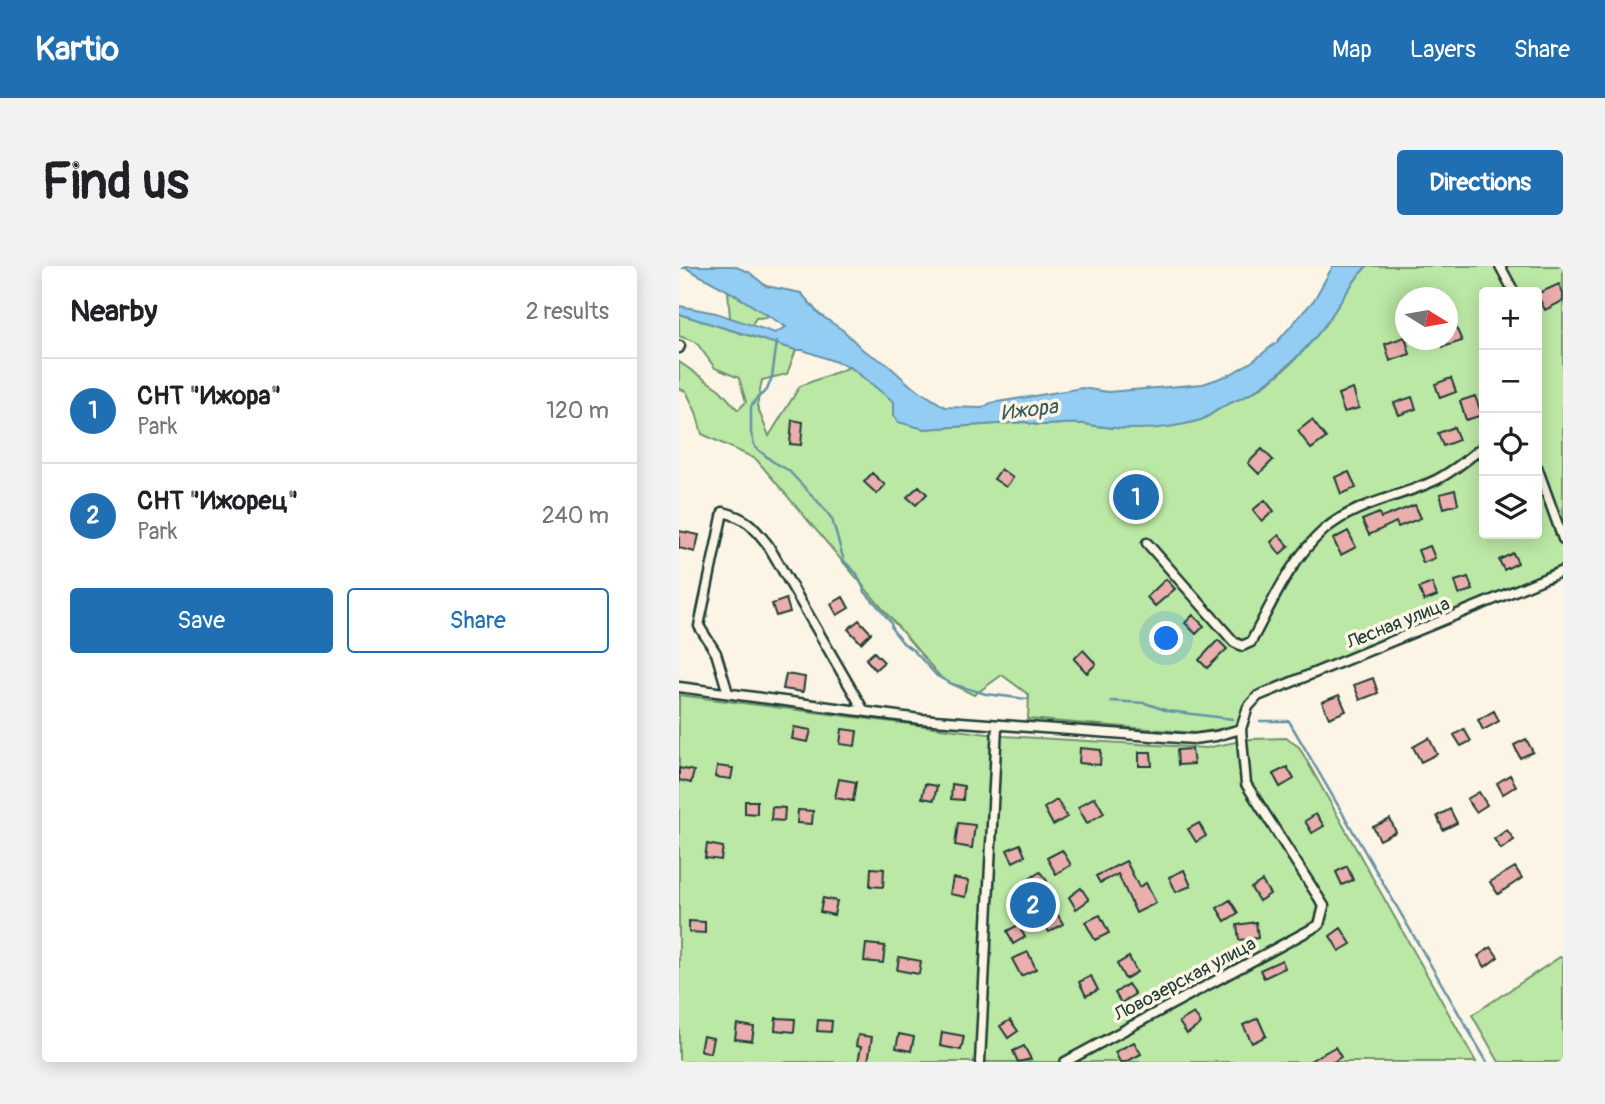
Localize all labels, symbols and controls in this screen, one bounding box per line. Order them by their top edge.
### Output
text: Kartio [35,29,119,70]
text: Map [1332,35,1372,64]
text: Layers [1410,35,1476,64]
text: Share [1514,35,1570,64]
button: Directions [1397,150,1563,215]
text: Find us [42,152,189,213]
north arrow [1395,287,1458,350]
map controls [1479,287,1542,539]
button: + [1479,287,1542,350]
text: Nearby [70,293,157,330]
text: 2 results [526,297,609,326]
button: − [1479,350,1542,413]
text: СНТ "Ижора" [137,380,281,412]
water label: Ижора [999,393,1060,427]
text: 1 [89,396,98,425]
text: 120 m [546,396,609,425]
text: Park [137,412,177,441]
button: locate [1479,413,1542,476]
pin: 1 [1113,471,1159,523]
button: layers [1479,476,1542,539]
text: СНТ "Ижорец" [137,485,298,517]
text: 2 [87,501,99,530]
text: 240 m [542,501,609,530]
text: Park [137,517,177,546]
button: Save [70,588,333,653]
button: Share [347,588,609,653]
street label: Лесная улица [1342,591,1453,655]
your location [1149,621,1183,655]
pin: 2 [1010,879,1056,931]
street label: Ловозерская улица [1109,931,1260,1027]

